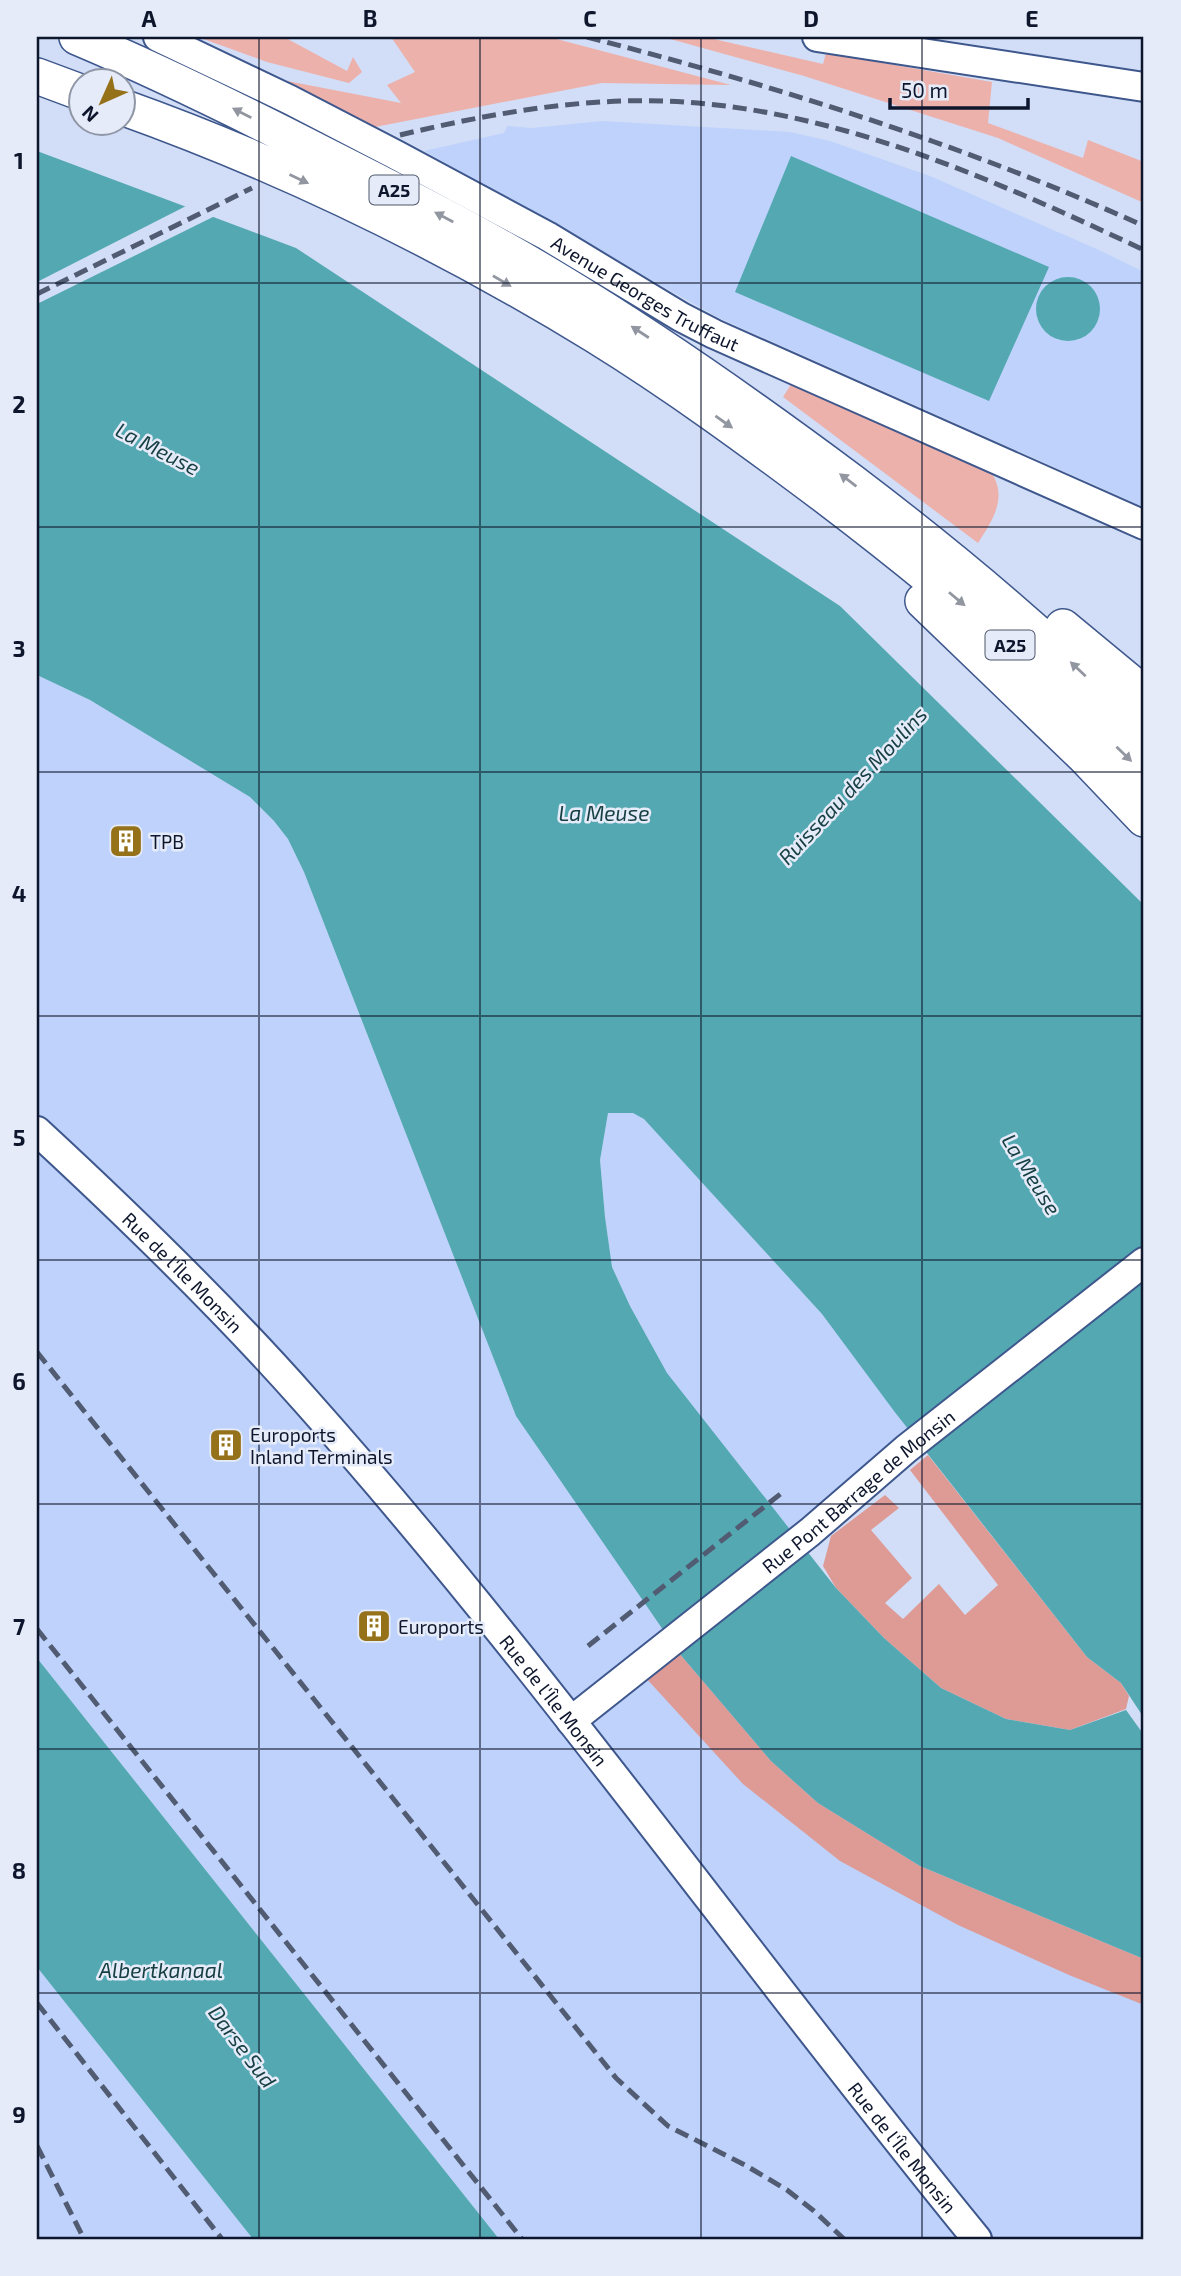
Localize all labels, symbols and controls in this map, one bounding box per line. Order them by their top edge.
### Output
text: A [141,4,157,32]
text: B [363,4,377,32]
text: C [583,4,597,32]
text: D [803,4,819,32]
text: E [1025,4,1039,32]
north arrow [66,66,136,136]
scale bar [890,66,1029,110]
text: 50 m [901,77,948,102]
text: N [77,101,103,127]
one-way arrow [232,107,252,118]
text: 1 [14,146,24,174]
one-way arrow [289,173,309,185]
road number: A25 [370,176,418,204]
one-way arrow [434,211,454,223]
street label: Avenue Georges Truffaut [548,230,743,355]
one-way arrow [493,275,512,287]
one-way arrow [631,325,649,339]
text: 2 [12,390,26,418]
one-way arrow [715,415,733,429]
water label: La Meuse [112,416,204,480]
one-way arrow [840,472,858,487]
one-way arrow [947,592,965,607]
road number: A25 [986,630,1034,660]
text: 3 [12,634,26,662]
one-way arrow [1070,662,1087,678]
water label: Ruisseau des Moulins [773,701,931,869]
one-way arrow [1115,745,1132,761]
water label: La Meuse [559,800,649,825]
building icon: TPB [107,822,145,860]
place label: TPB [150,830,184,853]
text: 4 [12,879,26,907]
text: 5 [13,1123,25,1151]
water label: La Meuse [997,1129,1067,1219]
street label: Rue de l'Île Monsin [118,1207,248,1337]
text: 6 [12,1367,26,1395]
street label: Rue Pont Barrage de Monsin [757,1404,959,1577]
place label: Euroports Inland Terminals [250,1423,393,1468]
building icon: Euroports Inland Terminals [207,1426,245,1464]
building icon: Euroports [355,1607,393,1645]
text: 7 [13,1612,25,1640]
place label: Euroports [398,1615,484,1638]
street label: Rue de l'Île Monsin [496,1630,613,1770]
text: 8 [12,1856,26,1884]
water label: Albertkanaal [98,1957,223,1982]
water label: Darse Sud [204,2000,282,2092]
street label: Rue de l'Île Monsin [844,2077,962,2217]
text: 9 [12,2100,26,2128]

